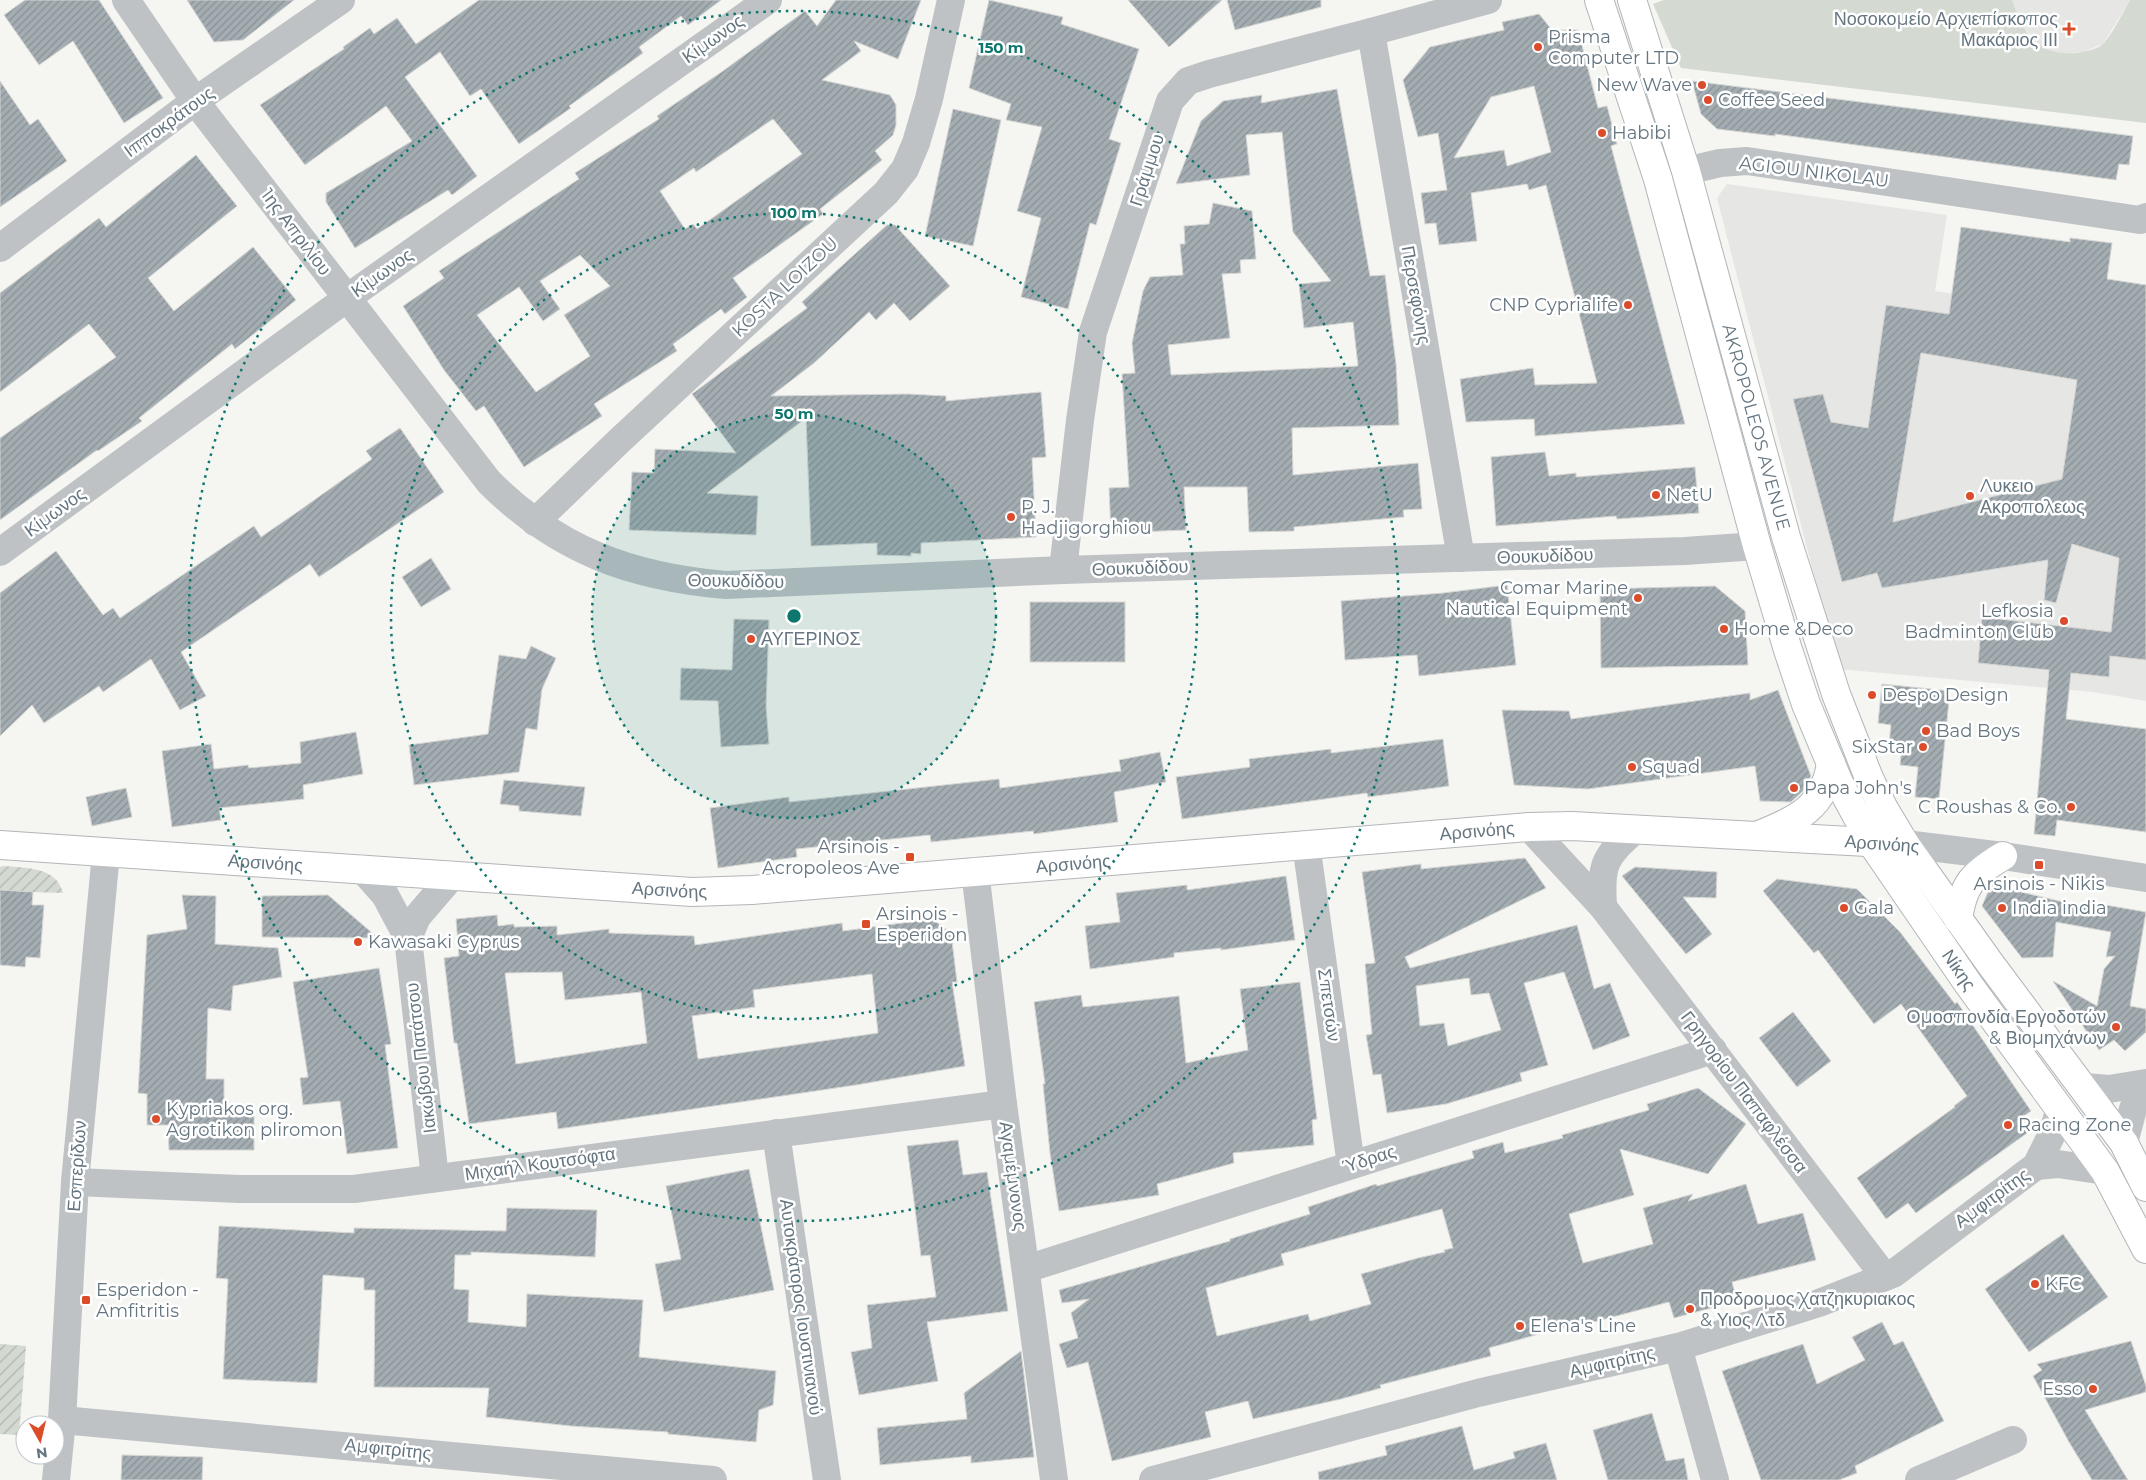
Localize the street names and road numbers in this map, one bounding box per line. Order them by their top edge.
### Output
street label: Κίμωνος [678,10,748,68]
street label: Ιπποκράτους [120,82,219,162]
street label: Γράμμου [1125,131,1169,209]
street label: AGIOU NIKOLAU [1738,152,1890,192]
street label: 1ης Απριλίου [256,184,336,280]
street label: KOSTA LOIZOU [727,232,843,342]
street label: Κίμωνος [347,244,417,302]
street label: Περσεφόνης [1397,244,1436,346]
street label: AKROPOLEOS AVENUE [1717,322,1795,533]
street label: Κίμωνος [20,482,90,541]
street label: Θουκυδίδου [1496,543,1594,569]
street label: Θουκυδίδου [1091,555,1189,581]
street label: Θουκυδίδου [688,569,784,593]
street label: Αρσινόης [1439,817,1516,845]
street label: Αρσινόης [1844,830,1921,858]
street label: Αρσινόης [227,850,304,877]
street label: Αρσινόης [1035,850,1112,878]
street label: Αρσινόης [631,877,708,903]
street label: Νίκης [1937,945,1981,995]
street label: Σπετσών [1313,967,1345,1043]
street label: Ιακώβου Πατάτσου [401,981,441,1135]
street label: Γρηγορίου Παπαφλέσσα [1676,1007,1812,1177]
street label: Εσπερίδων [63,1120,91,1212]
street label: Αγαμέμνονος [994,1120,1032,1232]
street label: Ύδρας [1340,1140,1399,1178]
street label: Μιχαήλ Κουτσόφτα [463,1143,617,1185]
street label: Αμφιτρίτης [1950,1163,2034,1232]
street label: Αυτοκράτορος Ιουστινιανού [775,1197,827,1417]
street label: Αμφιτρίτης [1567,1341,1657,1383]
street label: Αμφιτρίτης [344,1434,433,1465]

